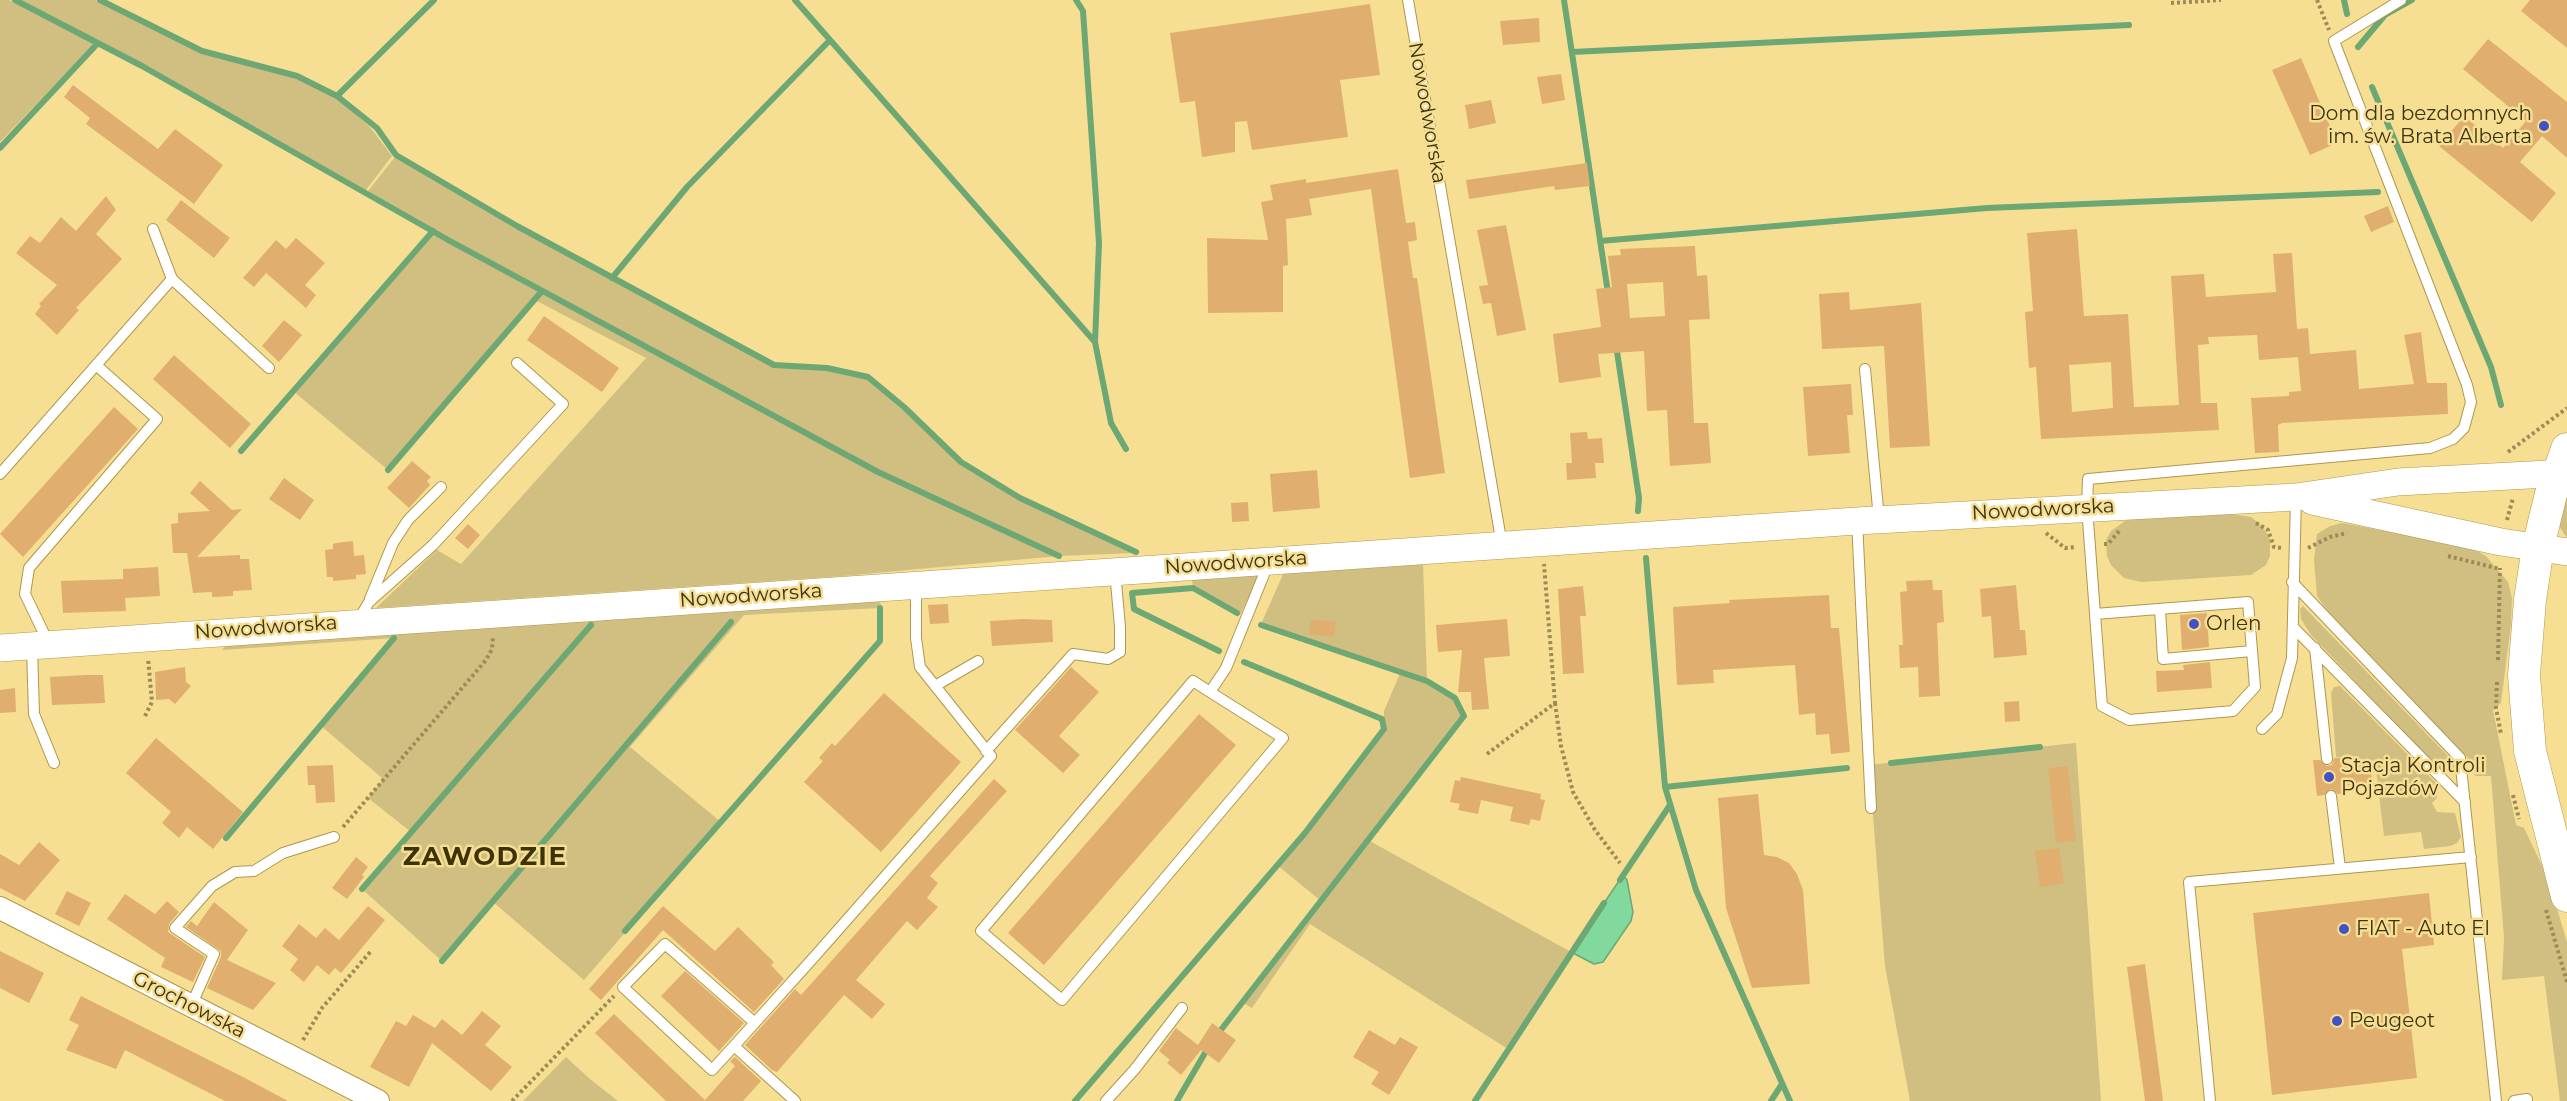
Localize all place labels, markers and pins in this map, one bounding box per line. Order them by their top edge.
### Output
place label: Dom dla bezdomnych im. św. Brata Alberta [2309,102,2532,149]
marker: Dom dla bezdomnych im. św. Brata Alberta [2537,119,2551,133]
place label: Orlen [2206,612,2262,636]
marker: Orlen [2187,617,2201,631]
place label: Stacja Kontroli Pojazdów [2341,754,2486,801]
marker: Stacja Kontroli Pojazdów [2322,770,2336,784]
place label: FIAT - Auto El [2356,917,2490,941]
marker: FIAT - Auto El [2337,922,2351,936]
place label: Peugeot [2349,1009,2435,1033]
marker: Peugeot [2330,1014,2344,1028]

